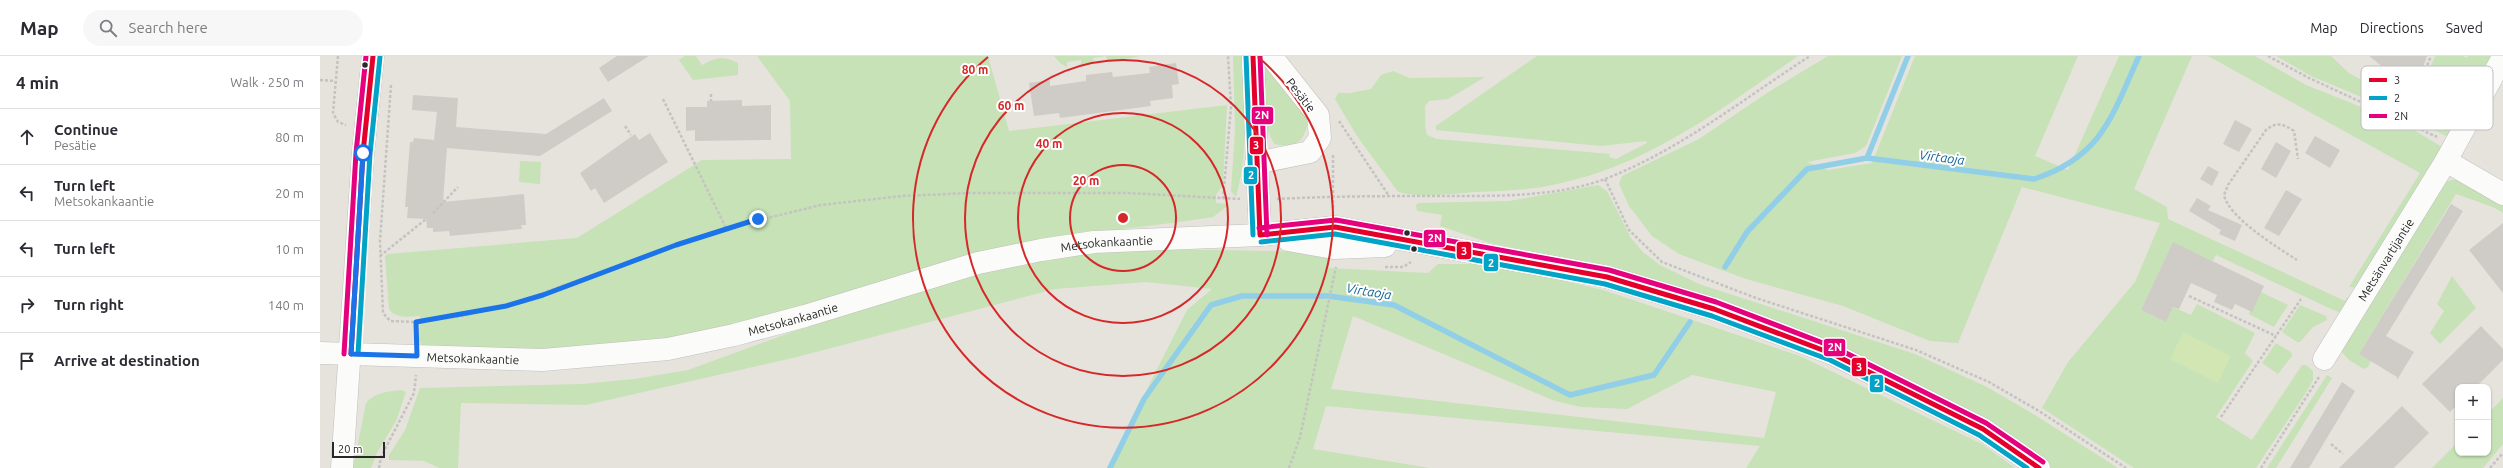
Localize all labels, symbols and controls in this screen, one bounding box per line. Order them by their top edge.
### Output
search box [83,10,363,46]
text: Map [20,17,59,39]
icon: search [97,17,119,39]
text: Search here [129,19,208,36]
text: Map [2310,20,2338,36]
text: Directions [2360,20,2424,36]
text: Saved [2446,20,2483,36]
unlabelled marker [360,60,370,70]
text: 80 m [962,63,988,76]
legend [2361,66,2493,130]
text: 4 min [16,73,59,92]
text: 3 [2394,74,2400,86]
text: Walk · 250 m [230,75,304,89]
street label: Pesätie [1284,76,1318,114]
text: 2 [2394,92,2400,104]
text: 60 m [998,99,1024,112]
line badge: 2N [1251,106,1274,125]
text: 2N [1255,109,1269,121]
text: 2N [2394,110,2408,122]
text: Continue [54,121,118,138]
icon: ahead [16,126,38,148]
text: 80 m [275,130,304,144]
line badge: 3 [1249,136,1264,155]
text: 40 m [1036,137,1062,150]
text: Pesätie [54,138,96,152]
text: 3 [1253,139,1259,151]
route start [354,144,372,162]
water label: Virtaoja [1919,147,1965,167]
line badge: 2 [1243,166,1258,185]
text: 2 [1248,169,1254,181]
text: 20 m [1073,174,1099,187]
text: Turn left [54,177,115,194]
icon: left [16,182,38,204]
text: 20 m [275,186,304,200]
text: Metsokankaantie [54,194,154,208]
route end [749,210,767,228]
centre of rings [1116,211,1130,225]
street label: Metsänvartijantie [2355,216,2416,303]
unlabelled marker [1402,228,1412,238]
line badge: 2N [1423,229,1446,248]
text: 2N [1428,232,1442,244]
street label: Metsokankaantie [1060,233,1153,253]
icon: left [16,238,38,260]
text: Turn left [54,240,115,257]
line badge: 3 [1456,241,1472,260]
text: 10 m [275,242,304,256]
unlabelled marker [1409,244,1419,254]
text: 3 [1461,245,1467,257]
line badge: 2 [1483,253,1499,272]
text: 2 [1488,257,1494,269]
water label: Virtaoja [1345,281,1393,301]
icon: right [16,294,38,316]
text: Turn right [54,296,124,313]
text: 140 m [268,298,304,312]
street label: Metsokankaantie [746,300,839,338]
line badge: 2N [1823,338,1846,357]
text: 2N [1828,341,1842,353]
icon: arrive [16,350,38,372]
street label: Metsokankaantie [426,350,519,366]
text: Arrive at destination [54,352,200,369]
line badge: 3 [1851,357,1867,377]
text: 3 [1856,361,1862,373]
line badge: 2 [1869,374,1884,393]
text: 2 [1874,377,1880,389]
map controls [2455,384,2491,456]
button: + [2455,384,2491,420]
button: − [2455,420,2491,456]
scale bar [332,440,385,459]
text: 20 m [338,443,362,455]

